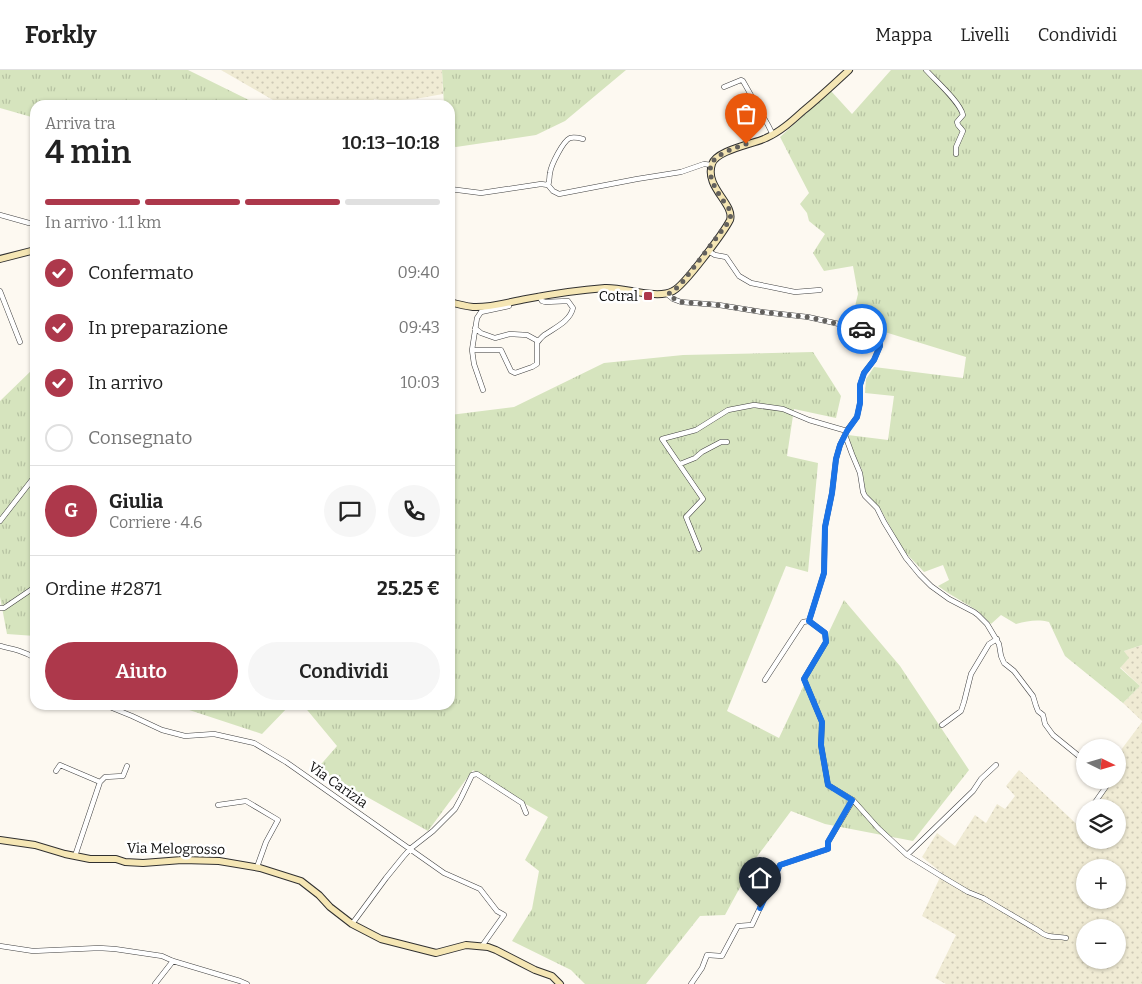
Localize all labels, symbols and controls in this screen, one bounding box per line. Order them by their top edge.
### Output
text: Forkly [25,21,97,49]
text: Mappa [875,24,932,46]
text: Livelli [960,24,1010,46]
text: Condividi [1038,24,1117,46]
pin [725,93,767,144]
icon: bag [732,100,760,128]
text: Arriva tra [45,114,115,133]
text: 10:13–10:18 [342,131,440,154]
text: 4 min [45,133,131,171]
text: In arrivo · 1.1 km [45,213,161,232]
icon: check [45,259,73,287]
text: Confermato [88,261,194,284]
text: 09:40 [397,263,440,282]
place label: Cotral [599,288,638,305]
marker: Cotral [642,290,654,302]
courier [837,304,887,354]
icon: check [45,314,73,342]
icon: car [848,315,876,343]
text: In preparazione [88,316,228,339]
text: 09:43 [399,318,440,337]
icon: check [45,369,73,397]
text: In arrivo [88,371,163,394]
text: 10:03 [400,373,440,392]
text: Consegnato [88,426,193,449]
button: chat [324,485,376,537]
button: phone [388,485,440,537]
text: Giulia [109,490,163,513]
text: G [64,499,78,522]
text: Corriere · 4.6 [109,513,202,532]
text: Ordine #2871 [45,577,162,600]
text: 25.25 € [377,577,440,600]
button: Aiuto [45,642,238,700]
button: Condividi [248,642,440,700]
north arrow [1076,739,1126,789]
map controls [1076,739,1126,969]
street label: Via Carizia [305,758,371,812]
button: layers [1076,799,1126,849]
street label: Via Melogrosso [127,840,225,858]
pin [739,857,781,908]
button: + [1076,859,1126,909]
icon: home [746,864,774,892]
button: − [1076,919,1126,969]

